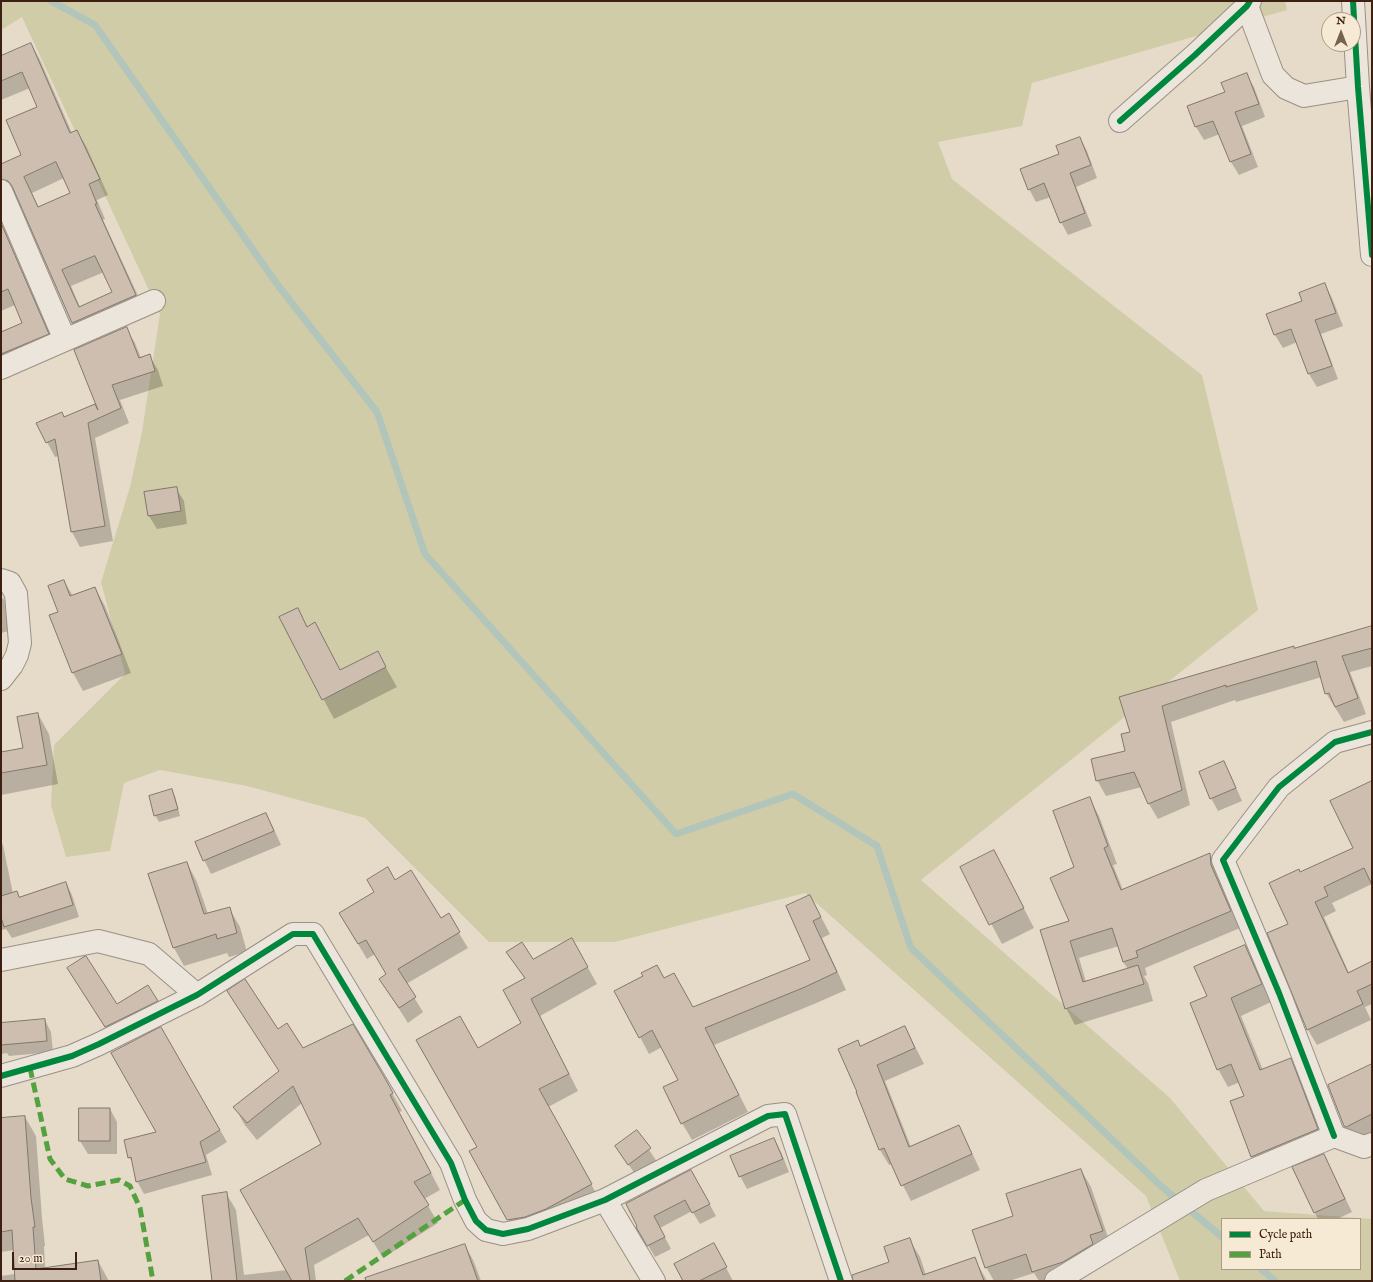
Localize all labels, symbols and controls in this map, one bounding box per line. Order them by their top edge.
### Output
north arrow [1321,12,1361,52]
text: N [1336,14,1346,28]
legend [1221,1218,1361,1270]
text: Cycle path [1259,1227,1312,1242]
scale bar [14,1244,79,1270]
text: Path [1259,1247,1282,1262]
text: 20 m [19,1251,42,1266]

